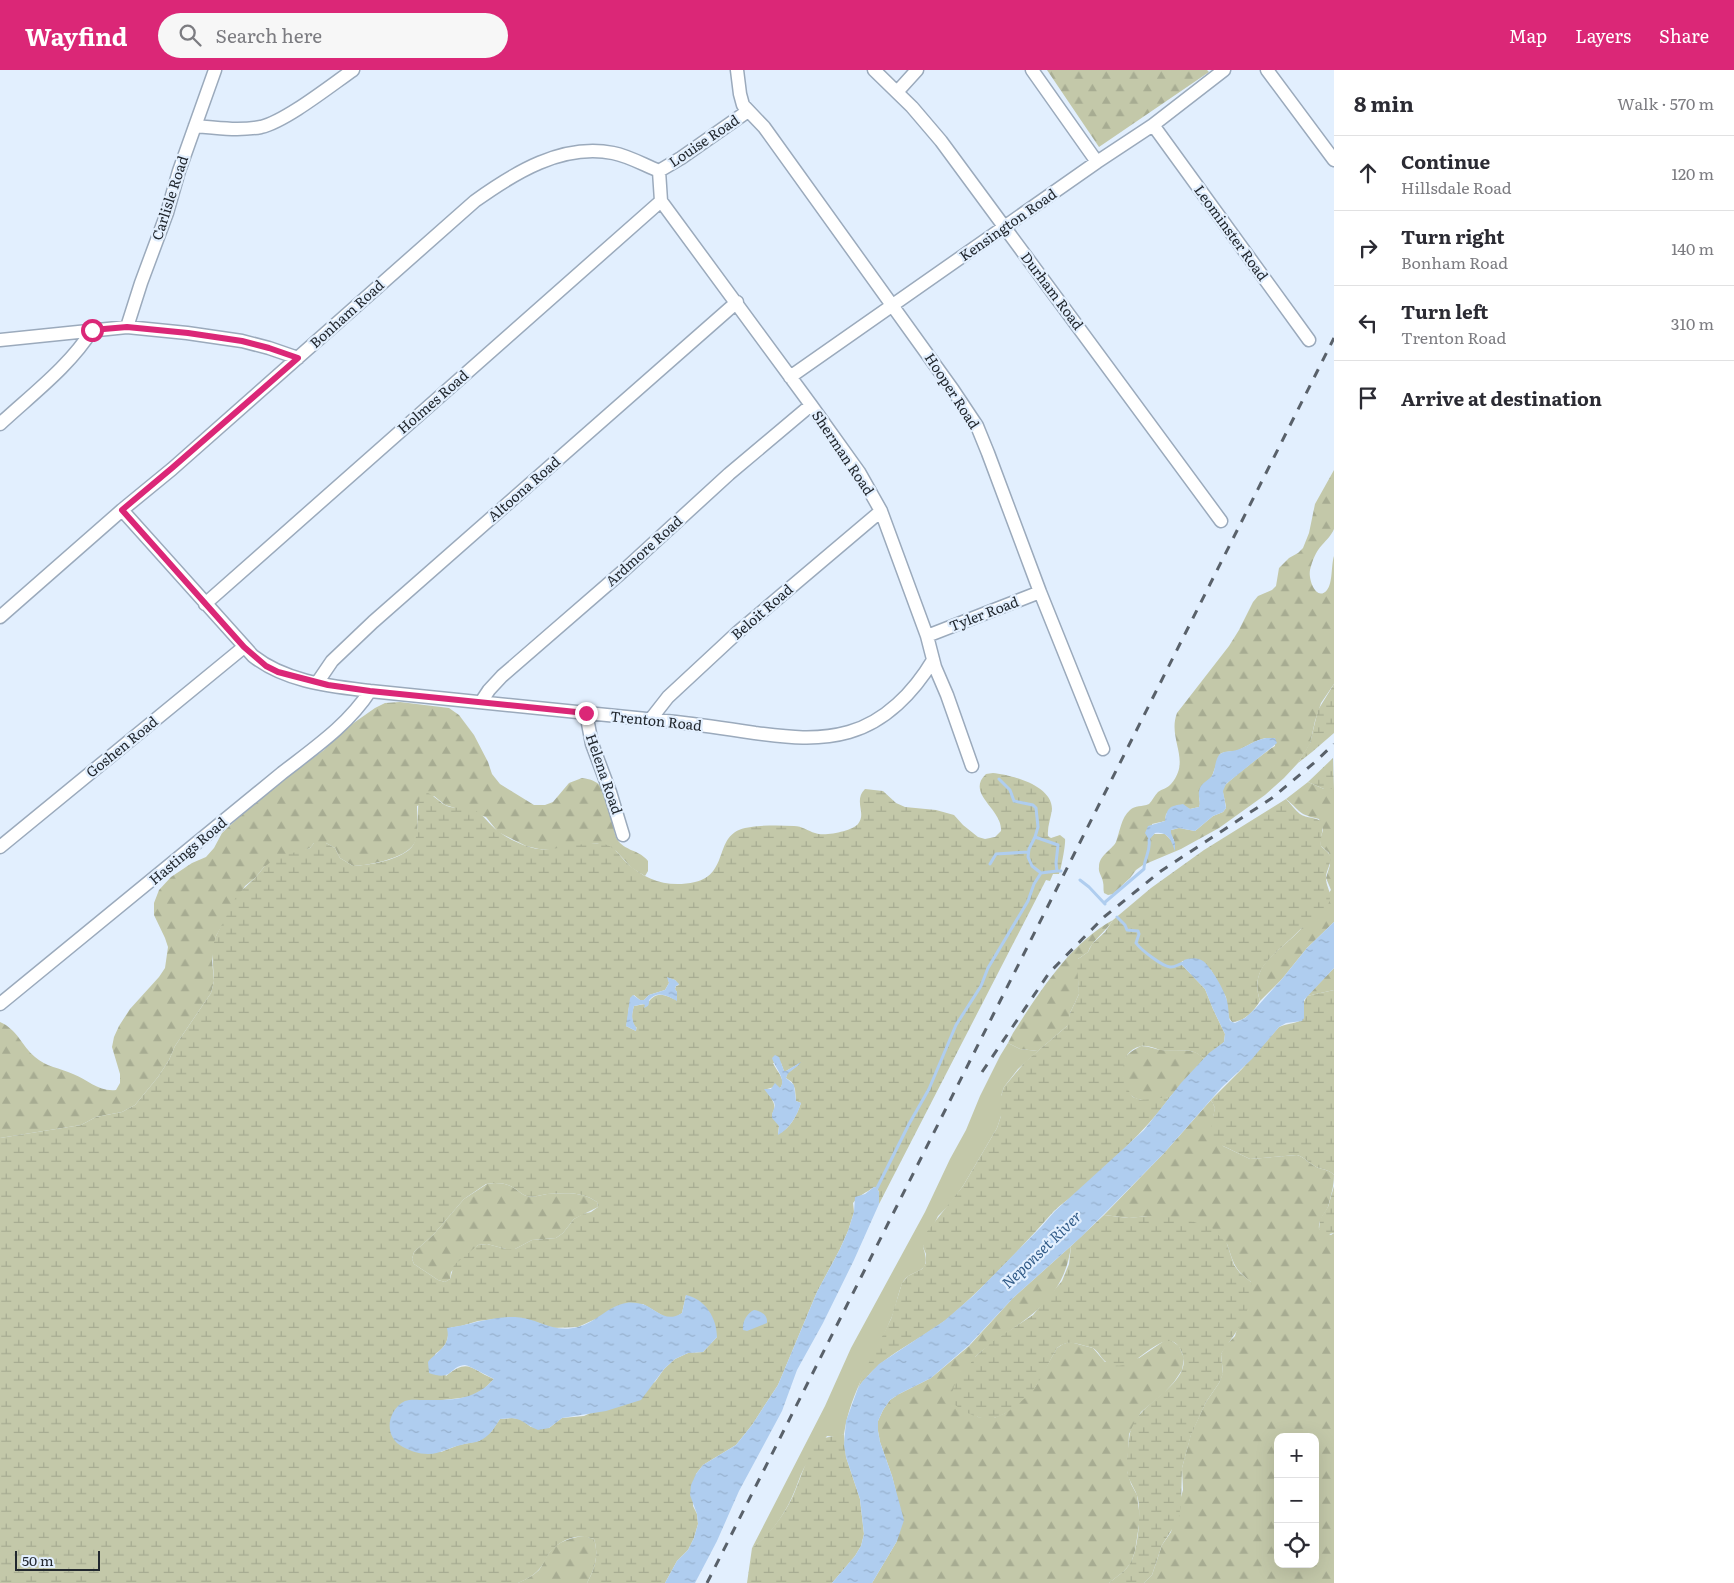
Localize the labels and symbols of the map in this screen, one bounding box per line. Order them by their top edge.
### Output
street label: Louise Road [664,109,743,171]
street label: Carlisle Road [146,153,192,242]
street label: Leominster Road [1190,180,1274,285]
street label: Kensington Road [955,183,1060,265]
street label: Durham Road [1017,247,1089,334]
street label: Bonham Road [305,274,388,352]
route start [81,319,104,342]
street label: Hooper Road [921,349,985,433]
street label: Holmes Road [393,365,472,438]
street label: Sherman Road [808,406,880,499]
street label: Altoona Road [483,451,564,525]
street label: Ardmore Road [601,510,686,590]
street label: Beloit Road [726,579,797,644]
street label: Tyler Road [946,591,1022,635]
route end [575,702,598,725]
street label: Trenton Road [609,705,703,735]
street label: Goshen Road [81,711,162,781]
street label: Helena Road [582,731,628,817]
street label: Hastings Road [144,812,231,889]
water label: Neponset River [996,1205,1086,1293]
scale bar [15,1548,100,1571]

